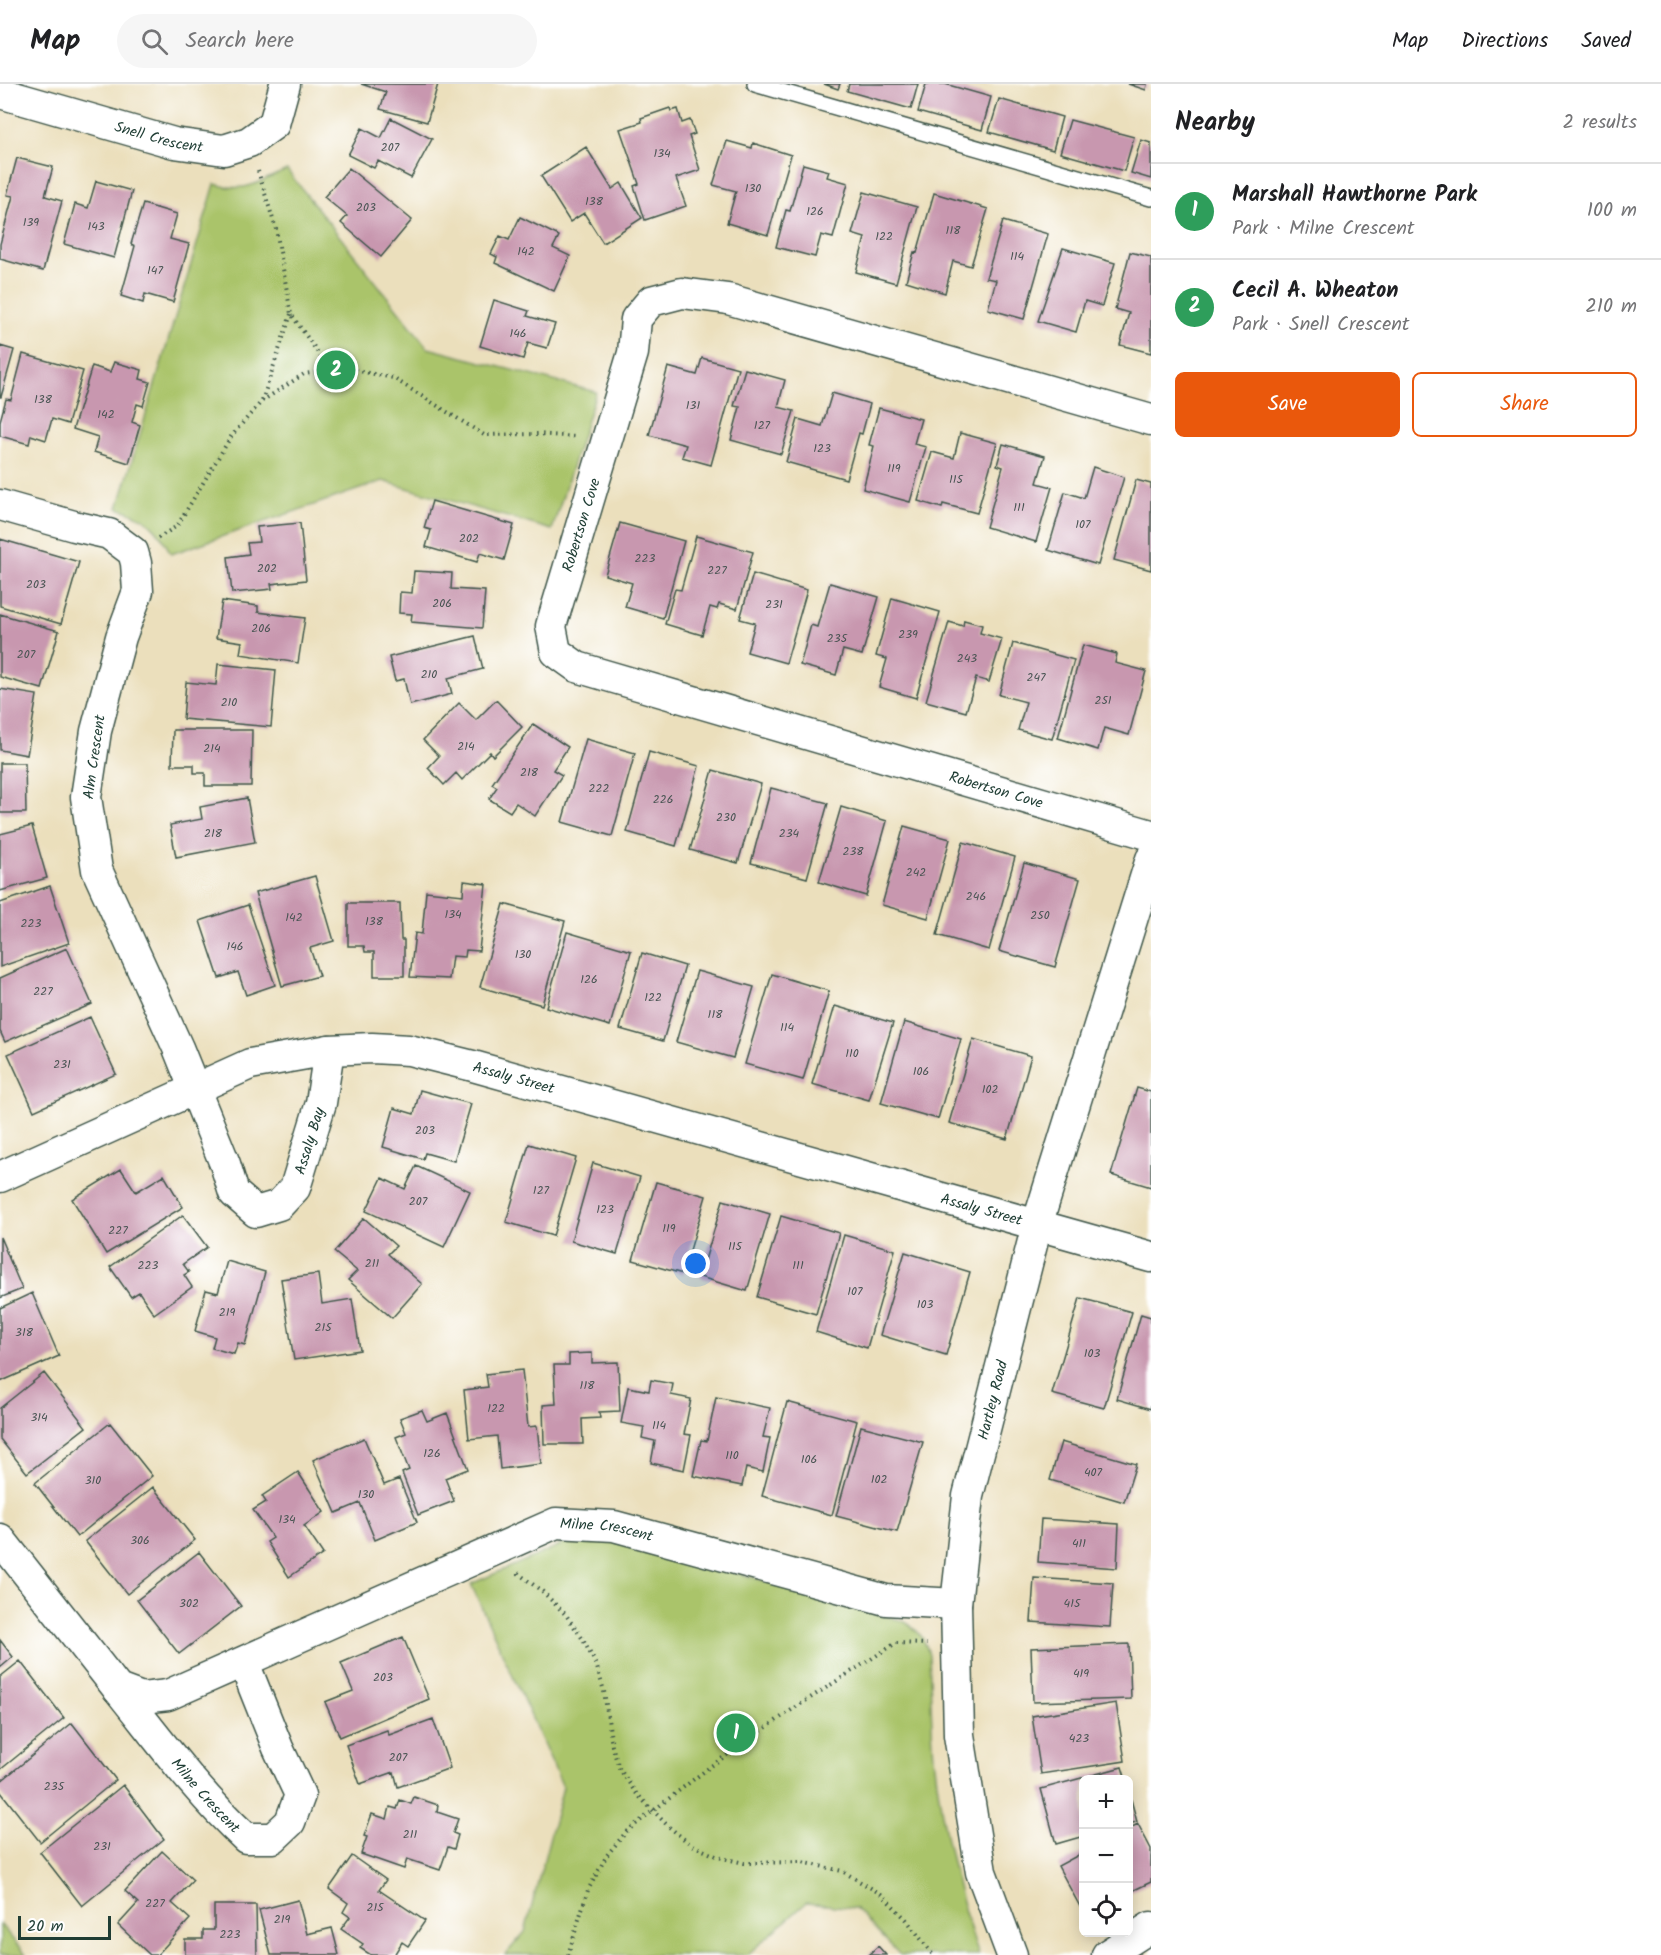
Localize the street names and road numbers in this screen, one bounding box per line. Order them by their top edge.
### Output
street label: Snell Crescent [111,115,205,160]
street label: Robertson Cove [556,475,608,575]
street label: Alm Crescent [77,713,113,801]
street label: Robertson Cove [946,765,1046,816]
street label: Assaly Street [470,1056,557,1101]
street label: Assaly Bay [289,1104,332,1178]
street label: Assaly Street [938,1187,1025,1233]
street label: Hartley Road [972,1357,1015,1443]
street label: Milne Crescent [559,1512,656,1549]
street label: Milne Crescent [164,1753,245,1840]

